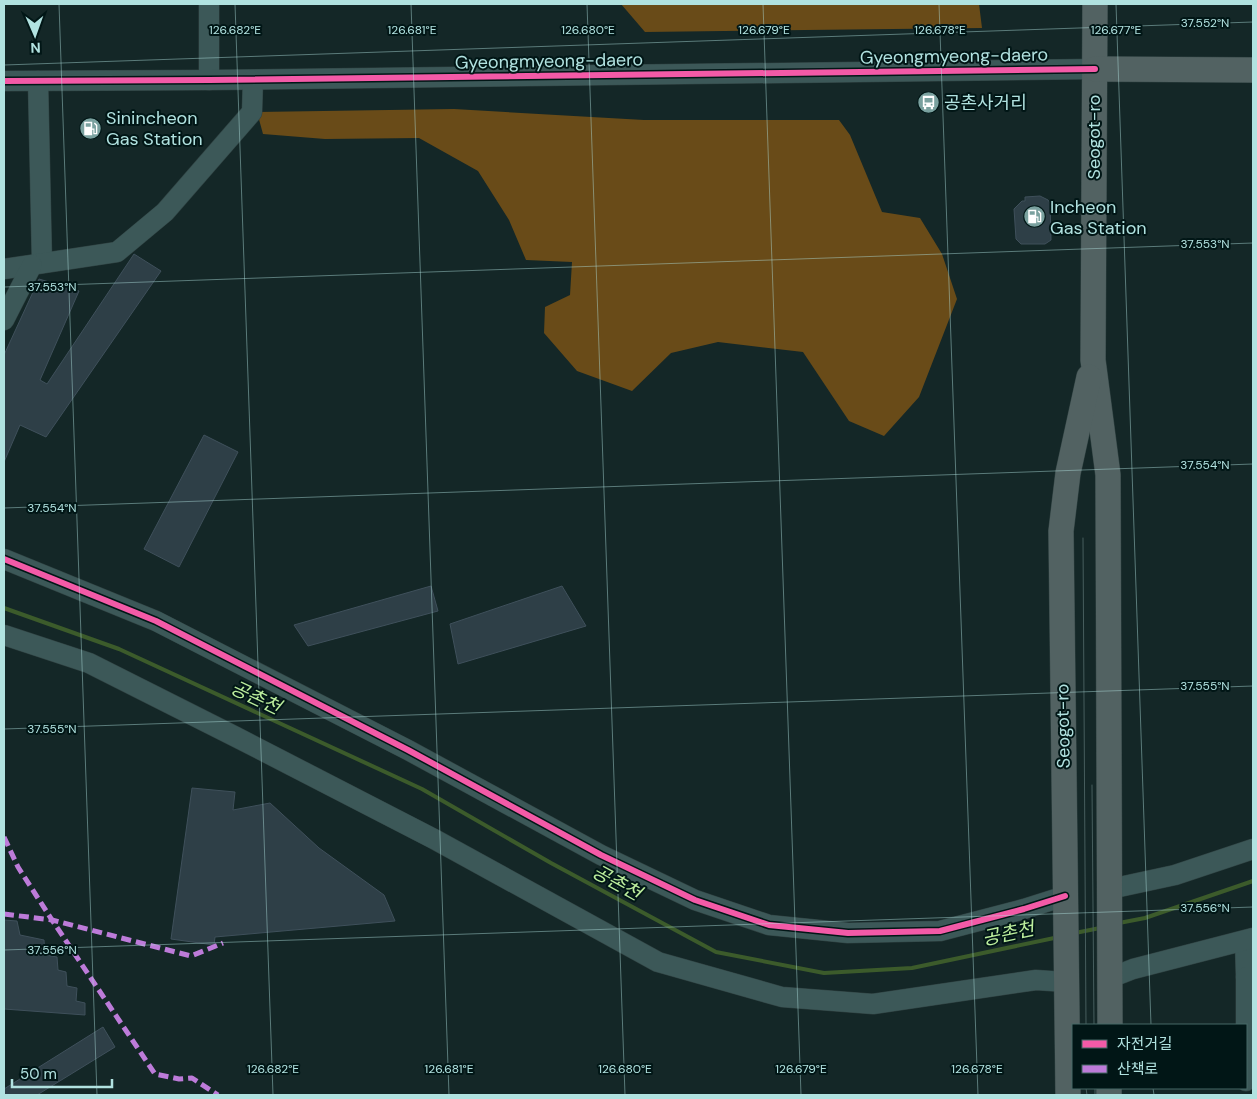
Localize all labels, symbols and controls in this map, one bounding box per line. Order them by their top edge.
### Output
north arrow [10,10,60,60]
text: 37.552°N [1181,15,1229,31]
text: 126.682°E [209,22,261,38]
text: 126.681°E [388,22,437,38]
text: 126.680°E [561,22,615,38]
text: 126.679°E [738,22,790,38]
text: 126.678°E [914,22,966,38]
text: 126.677°E [1091,22,1142,38]
text: N [30,39,41,57]
street label: Gyeongmyeong-daero [860,42,1048,70]
street label: Gyeongmyeong-daero [455,47,643,75]
bus stop icon: 공촌사거리 [916,91,940,115]
place label: 공촌사거리 [944,91,1027,115]
street label: Seogot-ro [1082,95,1106,179]
place label: Sinincheon Gas Station [106,106,203,151]
fuel station icon: Sinincheon Gas Station [78,116,102,140]
place label: Incheon Gas Station [1050,195,1147,240]
fuel station icon: Incheon Gas Station [1022,205,1046,229]
text: 37.553°N [1180,236,1230,252]
text: 37.553°N [27,279,77,295]
text: 37.554°N [1180,457,1230,473]
text: 37.554°N [27,500,77,516]
water label: 공촌천 [227,675,286,721]
text: 37.555°N [1180,678,1230,694]
street label: Seogot-ro [1050,683,1076,769]
text: 37.555°N [27,721,77,737]
water label: 공촌천 [588,859,647,907]
text: 37.556°N [1180,900,1230,916]
water label: 공촌천 [980,915,1038,951]
text: 37.556°N [27,942,77,958]
legend [1072,1024,1247,1089]
text: 자전거길 [1117,1034,1172,1054]
scale bar [12,1056,112,1088]
text: 산책로 [1117,1059,1158,1079]
text: 126.682°E [247,1061,299,1077]
text: 126.681°E [425,1061,474,1077]
text: 126.680°E [598,1061,652,1077]
text: 126.679°E [775,1061,827,1077]
text: 126.678°E [951,1061,1003,1077]
text: 50 m [20,1064,57,1084]

